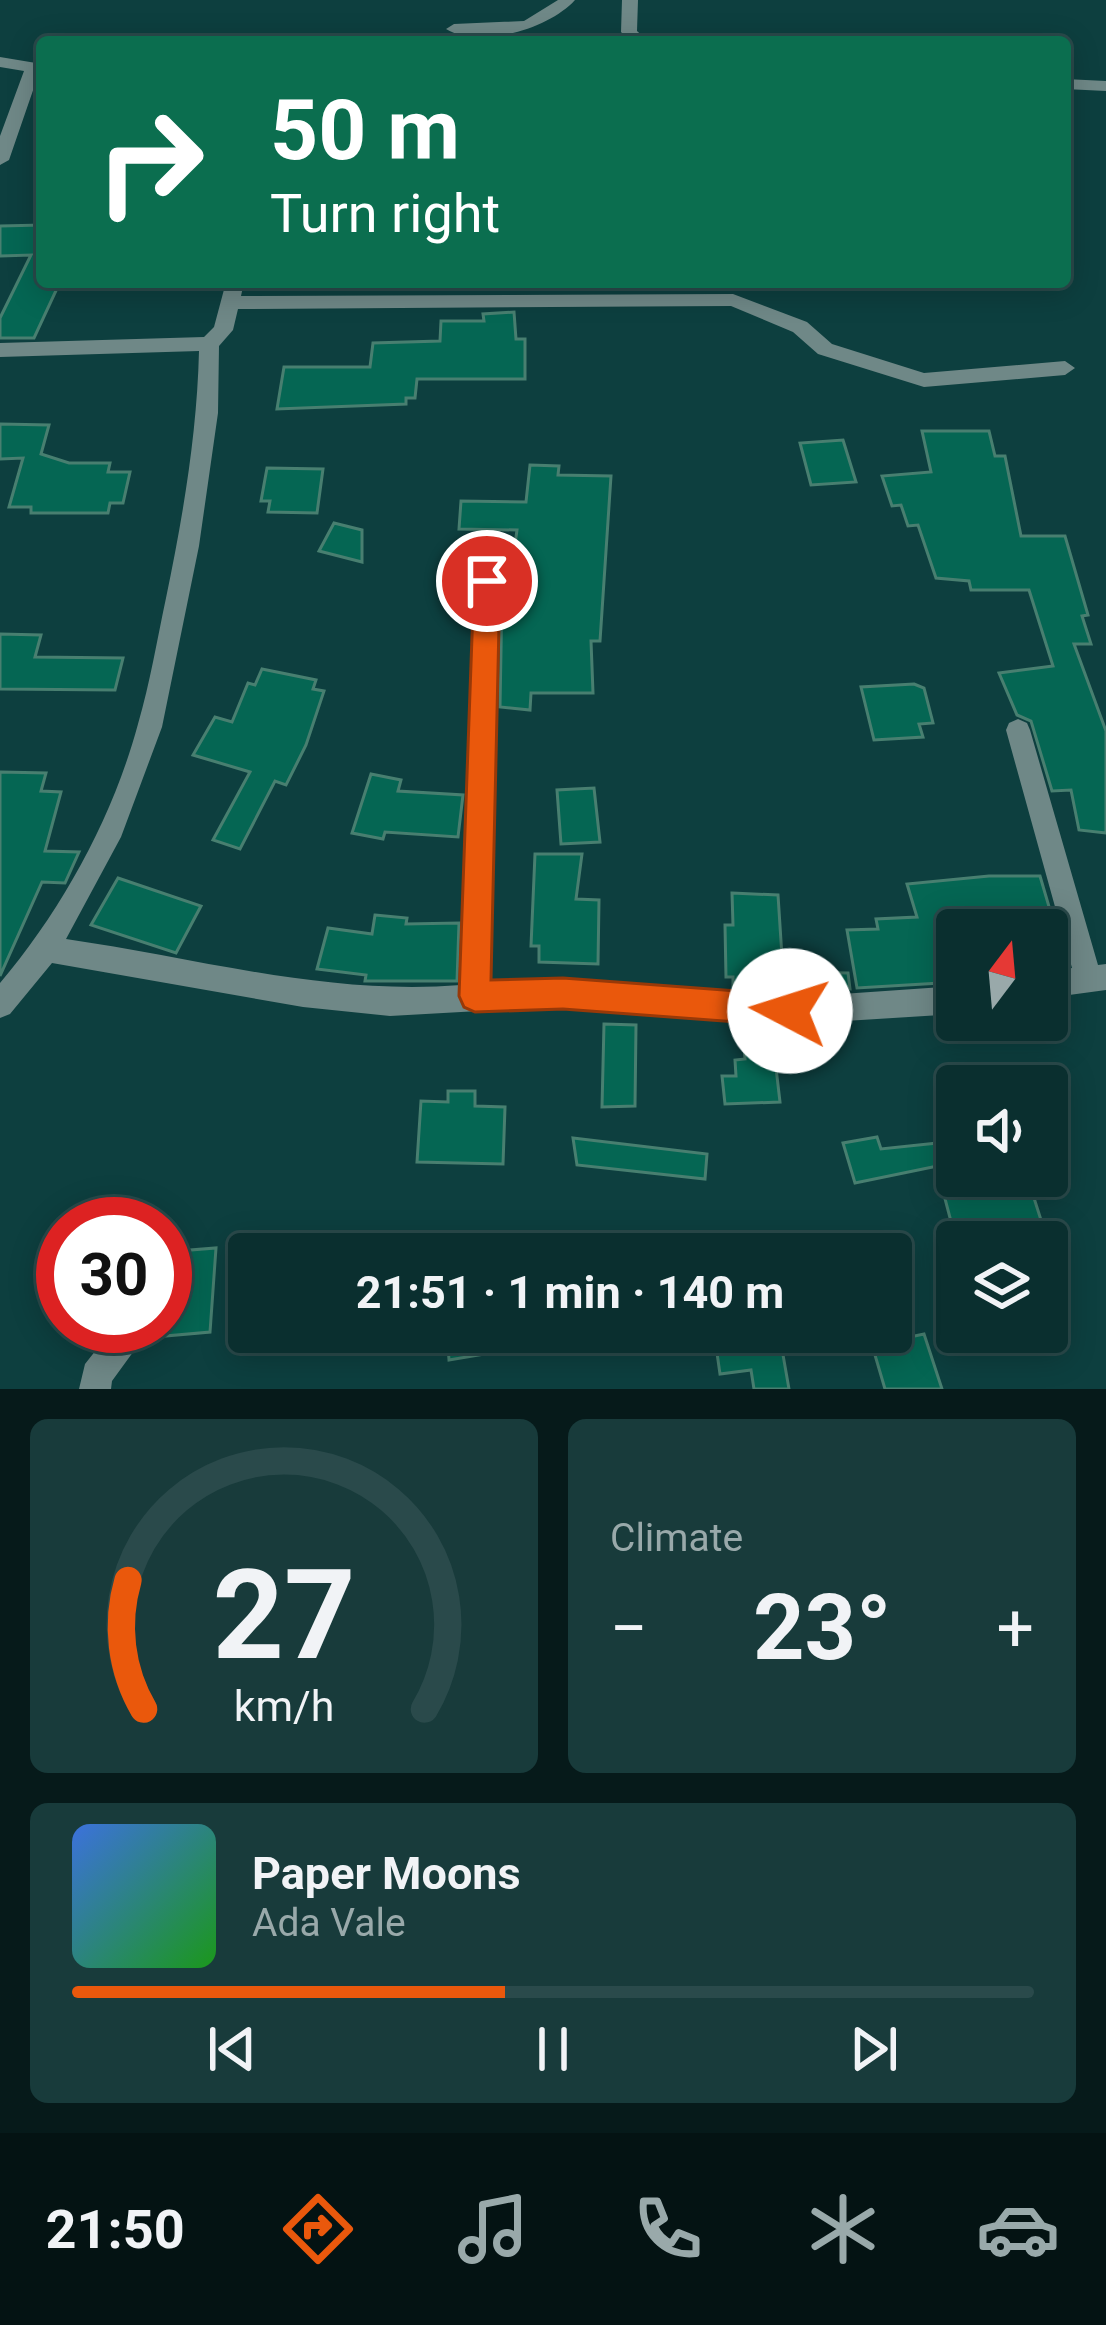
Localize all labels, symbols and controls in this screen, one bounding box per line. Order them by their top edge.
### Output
text: 50 m [270,81,460,180]
icon: right [72,84,228,240]
text: Turn right [270,182,500,245]
pin [436,530,538,632]
icon: arrive [454,548,520,614]
north arrow [936,909,1068,1041]
map controls [936,909,1068,1353]
position arrow [727,948,853,1074]
button: sound [936,1065,1068,1197]
speed limit sign: 30 [36,1197,192,1353]
button: layers [936,1221,1068,1353]
text: 21:51 · 1 min · 140 m [356,1266,784,1319]
text: Climate [610,1515,743,1561]
text: 27 [212,1542,356,1688]
text: 23° [753,1576,891,1681]
text: − [610,1590,648,1667]
text: + [997,1590,1034,1667]
text: km/h [234,1681,334,1731]
text: Paper Moons [252,1847,521,1900]
text: Ada Vale [252,1900,406,1946]
icon: previous [199,2016,265,2082]
icon: pause [520,2016,586,2082]
icon: next [841,2016,907,2082]
icon: directions [276,2187,360,2271]
icon: music [451,2187,535,2271]
icon: phone [626,2187,710,2271]
icon: climate [801,2187,885,2271]
icon: car [976,2187,1060,2271]
text: 21:50 [46,2198,185,2261]

